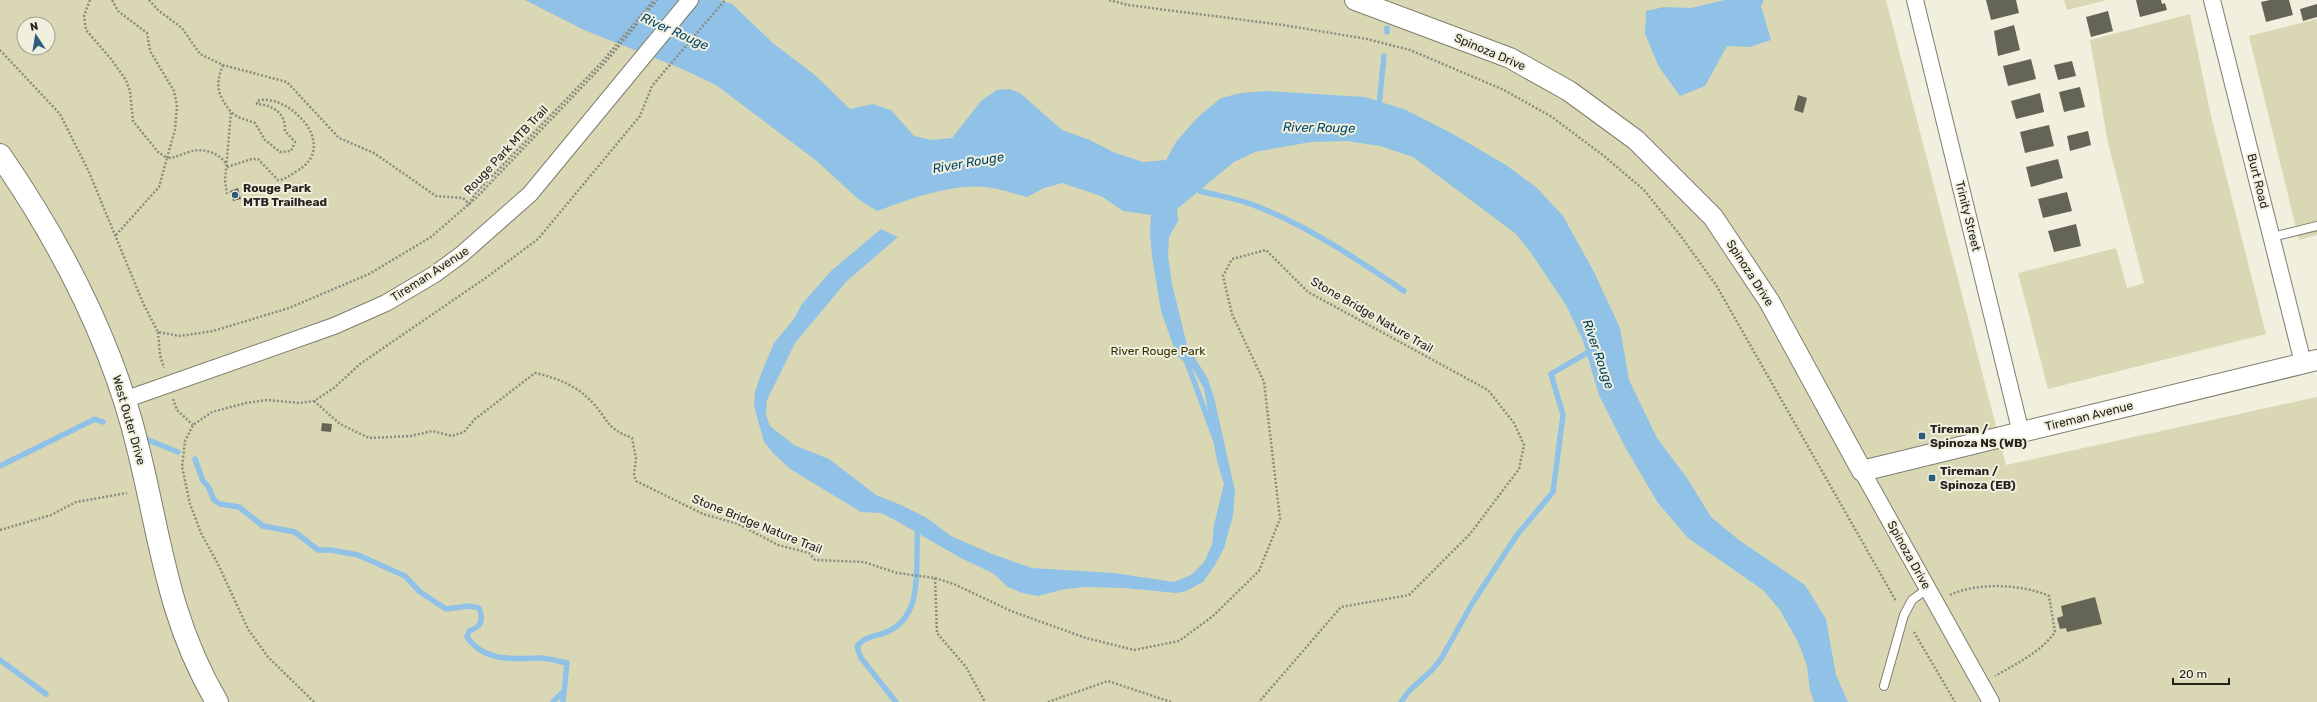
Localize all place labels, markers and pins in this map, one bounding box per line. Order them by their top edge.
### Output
place label: Rouge Park MTB Trailhead [243,181,327,209]
marker: Rouge Park MTB Trailhead [230,190,240,200]
place label: Tireman / Spinoza NS (WB) [1930,422,2027,450]
marker: Tireman / Spinoza NS (WB) [1917,431,1927,441]
place label: Tireman / Spinoza (EB) [1940,464,2016,492]
marker: Tireman / Spinoza (EB) [1927,473,1937,483]

